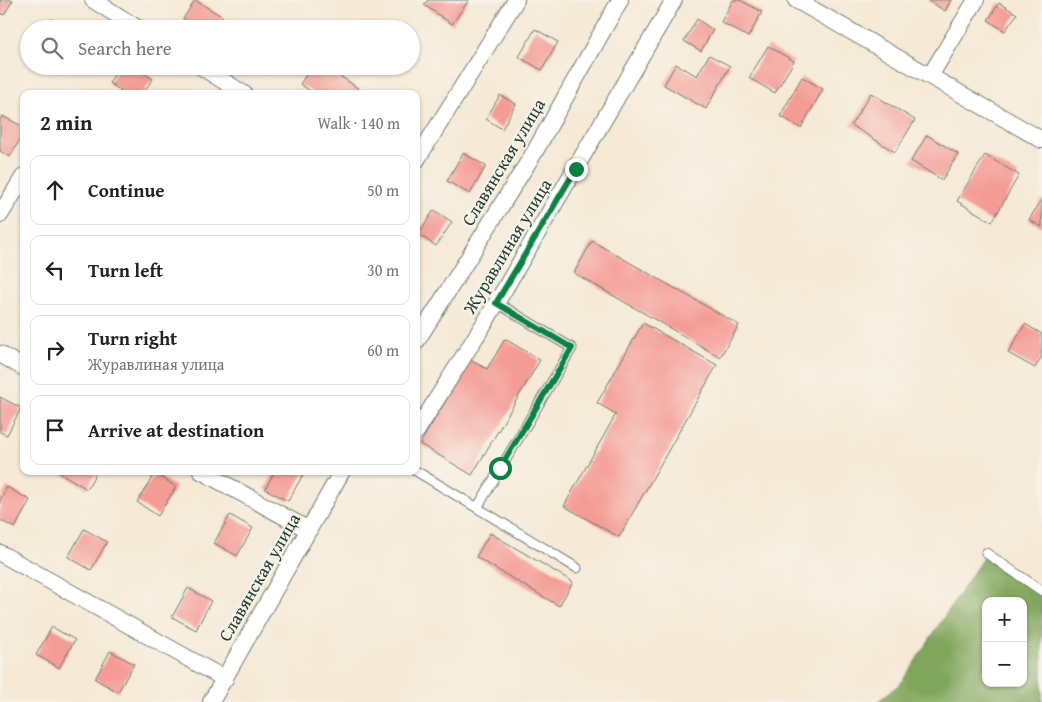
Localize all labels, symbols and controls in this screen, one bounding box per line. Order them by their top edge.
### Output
search box [20,20,420,75]
icon: search [38,34,66,62]
text: Search here [78,34,172,62]
street label: Славянская улица [454,93,552,231]
text: 2 min [40,107,92,138]
text: Walk · 140 m [317,111,400,135]
route end [565,158,588,181]
street label: Журавлиная улица [455,173,558,320]
icon: ahead [41,176,69,204]
text: Continue [88,176,165,204]
text: 50 m [367,178,399,202]
icon: left [41,256,69,284]
text: Turn left [88,256,163,284]
text: 30 m [367,258,399,282]
text: Turn right [88,324,177,352]
icon: right [41,336,69,364]
text: 60 m [367,338,399,362]
text: Журавлиная улица [88,352,224,376]
icon: arrive [41,416,69,444]
text: Arrive at destination [88,416,264,444]
route start [489,457,512,480]
street label: Славянская улица [211,507,307,646]
map controls [982,597,1027,687]
button: + [982,597,1027,642]
button: − [982,642,1027,687]

